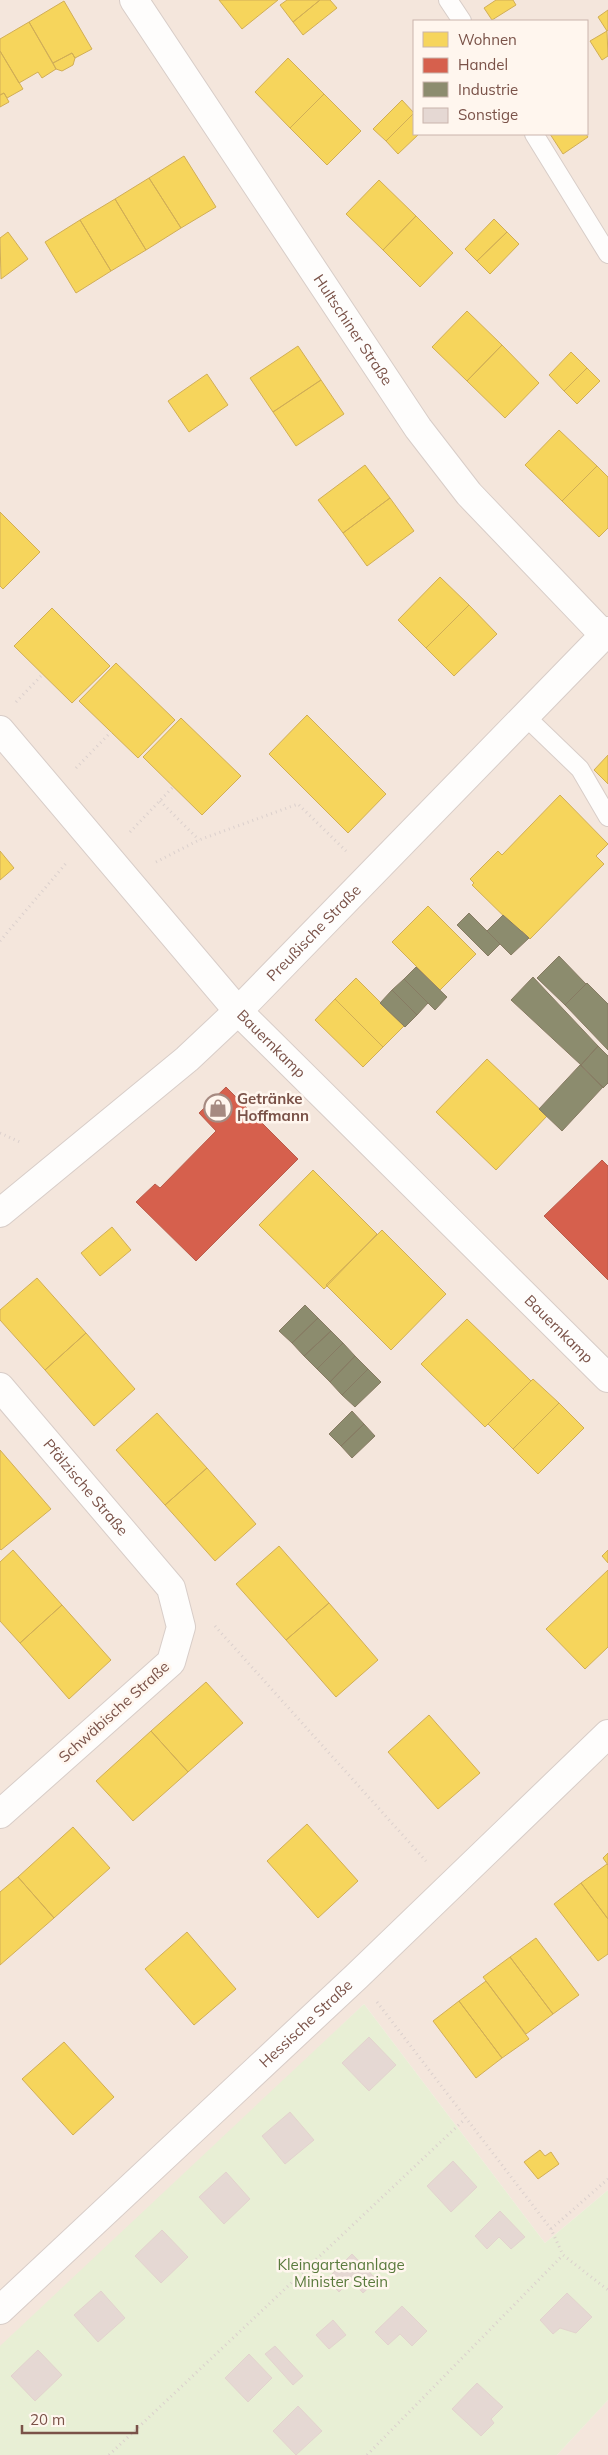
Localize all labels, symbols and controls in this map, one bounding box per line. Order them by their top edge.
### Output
legend [413,20,588,135]
text: Wohnen [458,30,517,49]
text: Handel [458,55,508,74]
text: Industrie [458,80,518,99]
text: Sonstige [458,105,518,124]
street label: Hultschiner Straße [310,271,397,389]
street label: Preußische Straße [262,881,365,985]
street label: Bauernkamp [233,1005,310,1082]
place label: Getränke Hoffmann [237,1089,309,1125]
shop icon: Getränke Hoffmann [203,1093,233,1123]
street label: Bauernkamp [521,1291,597,1367]
street label: Pfälzische Straße [39,1435,132,1540]
street label: Schwäbische Straße [54,1657,173,1766]
street label: Hessische Straße [255,1975,356,2072]
park label: Kleingartenanlage Minister Stein [277,2255,405,2291]
scale bar [22,2402,138,2434]
text: 20 m [30,2410,65,2429]

